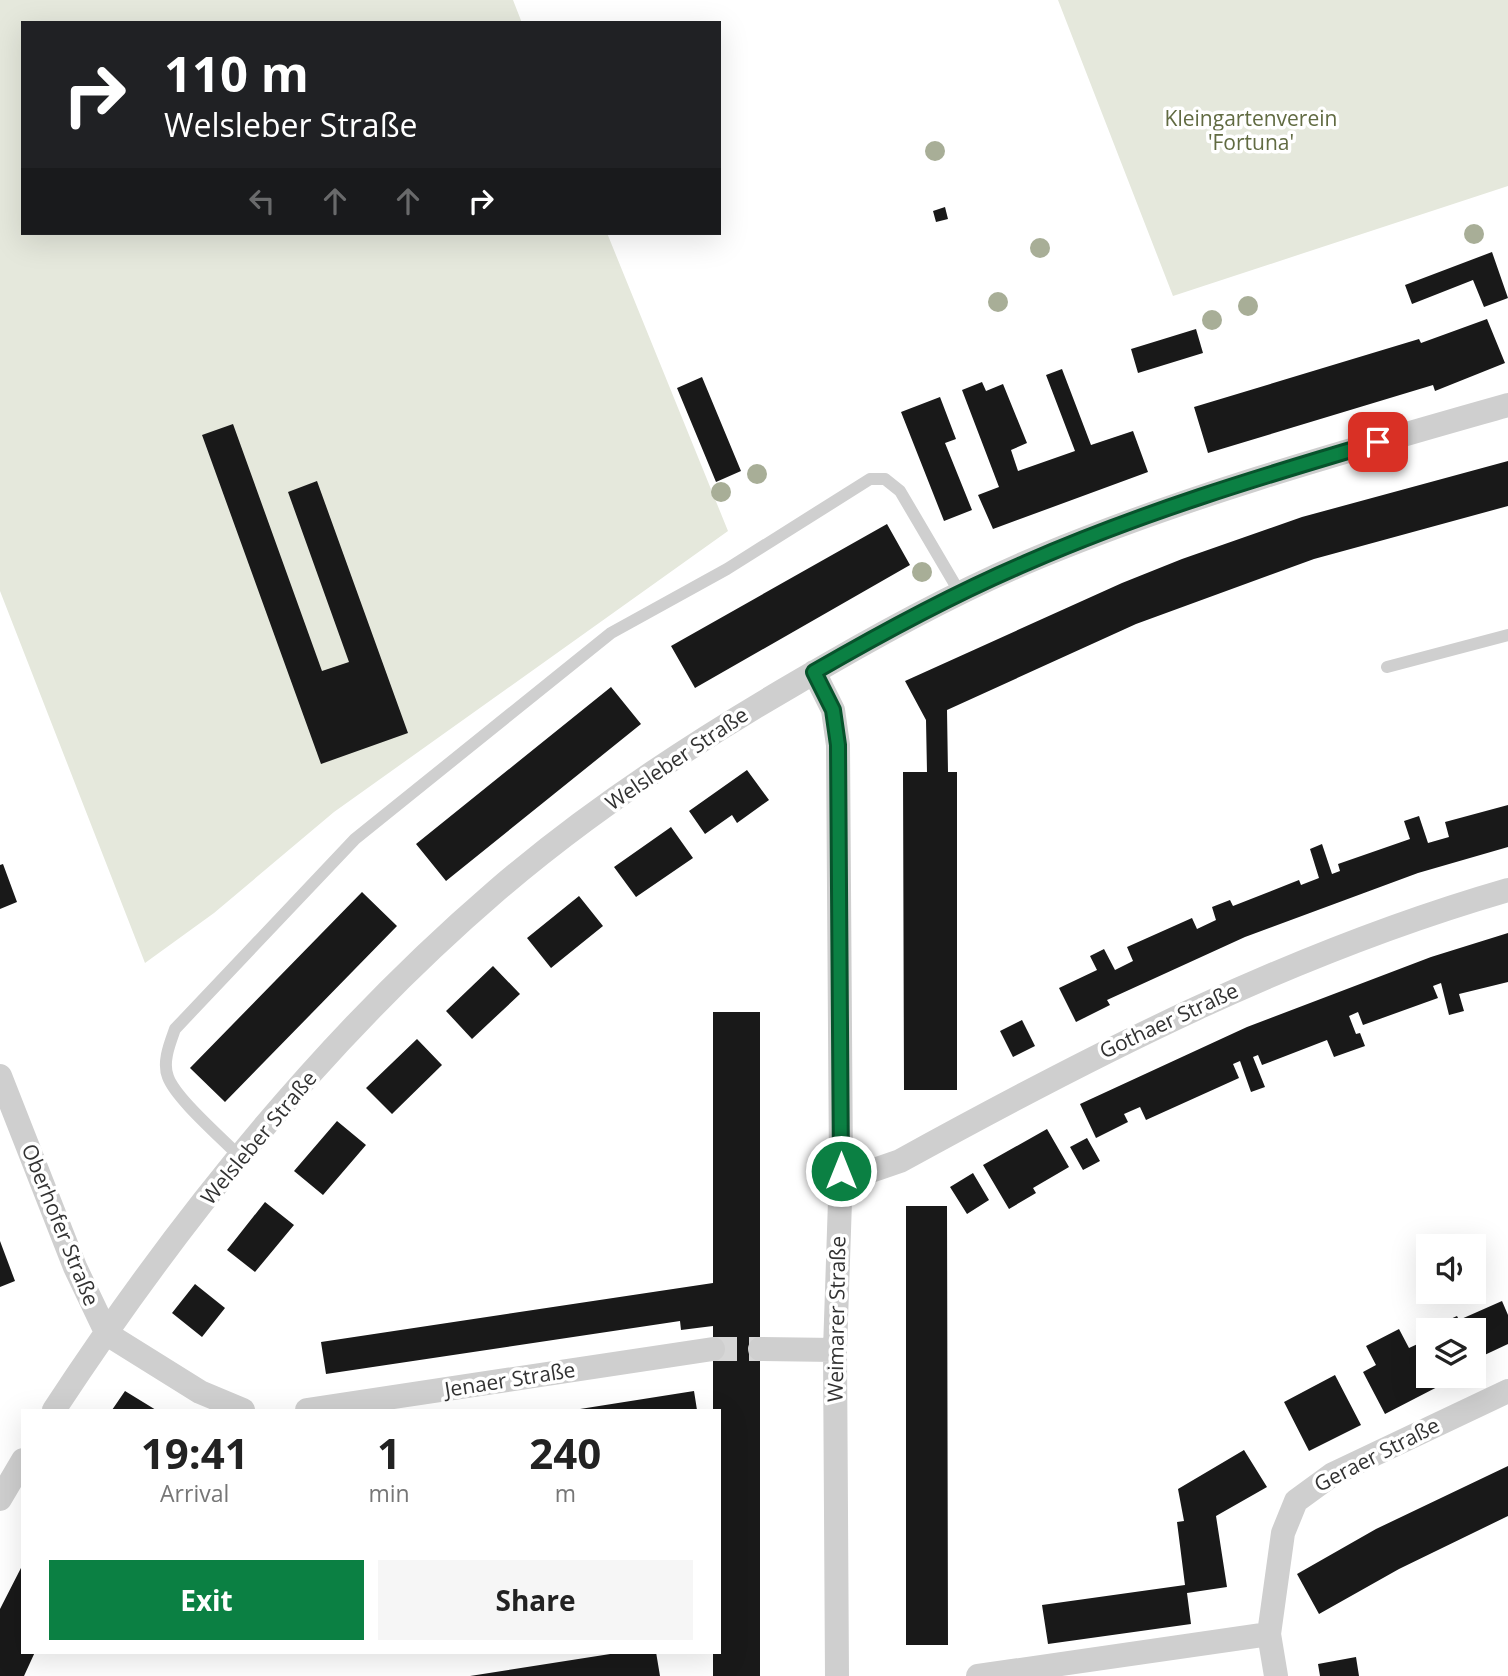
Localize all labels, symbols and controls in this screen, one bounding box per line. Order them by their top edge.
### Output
text: 110 m [164,40,309,106]
icon: right [49,49,140,140]
text: Welsleber Straße [164,103,418,146]
park label: Kleingartenverein 'Fortuna' [1165,104,1337,156]
icon: left [243,182,281,220]
icon: ahead [316,182,354,220]
icon: ahead [389,182,427,220]
icon: right [462,182,500,220]
pin [1348,412,1408,472]
icon: arrive [1359,423,1397,461]
street label: Welsleber Straße [600,700,753,816]
street label: Gothaer Straße [1095,976,1242,1064]
street label: Welsleber Straße [194,1065,322,1210]
position arrow [804,1134,878,1208]
street label: Oberhofer Straße [16,1140,106,1310]
map controls [1416,1234,1486,1388]
button: sound [1416,1234,1486,1304]
street label: Weimarer Straße [821,1236,851,1402]
button: layers [1416,1318,1486,1388]
street label: Jenaer Straße [441,1355,577,1403]
street label: Geraer Straße [1309,1410,1444,1498]
text: 19:41 [141,1424,249,1481]
text: 1 [377,1424,401,1481]
text: 240 [529,1424,601,1481]
text: Arrival [160,1477,229,1509]
text: min [368,1477,410,1509]
text: m [555,1477,576,1509]
button: Exit [49,1560,364,1640]
button: Share [378,1560,693,1640]

